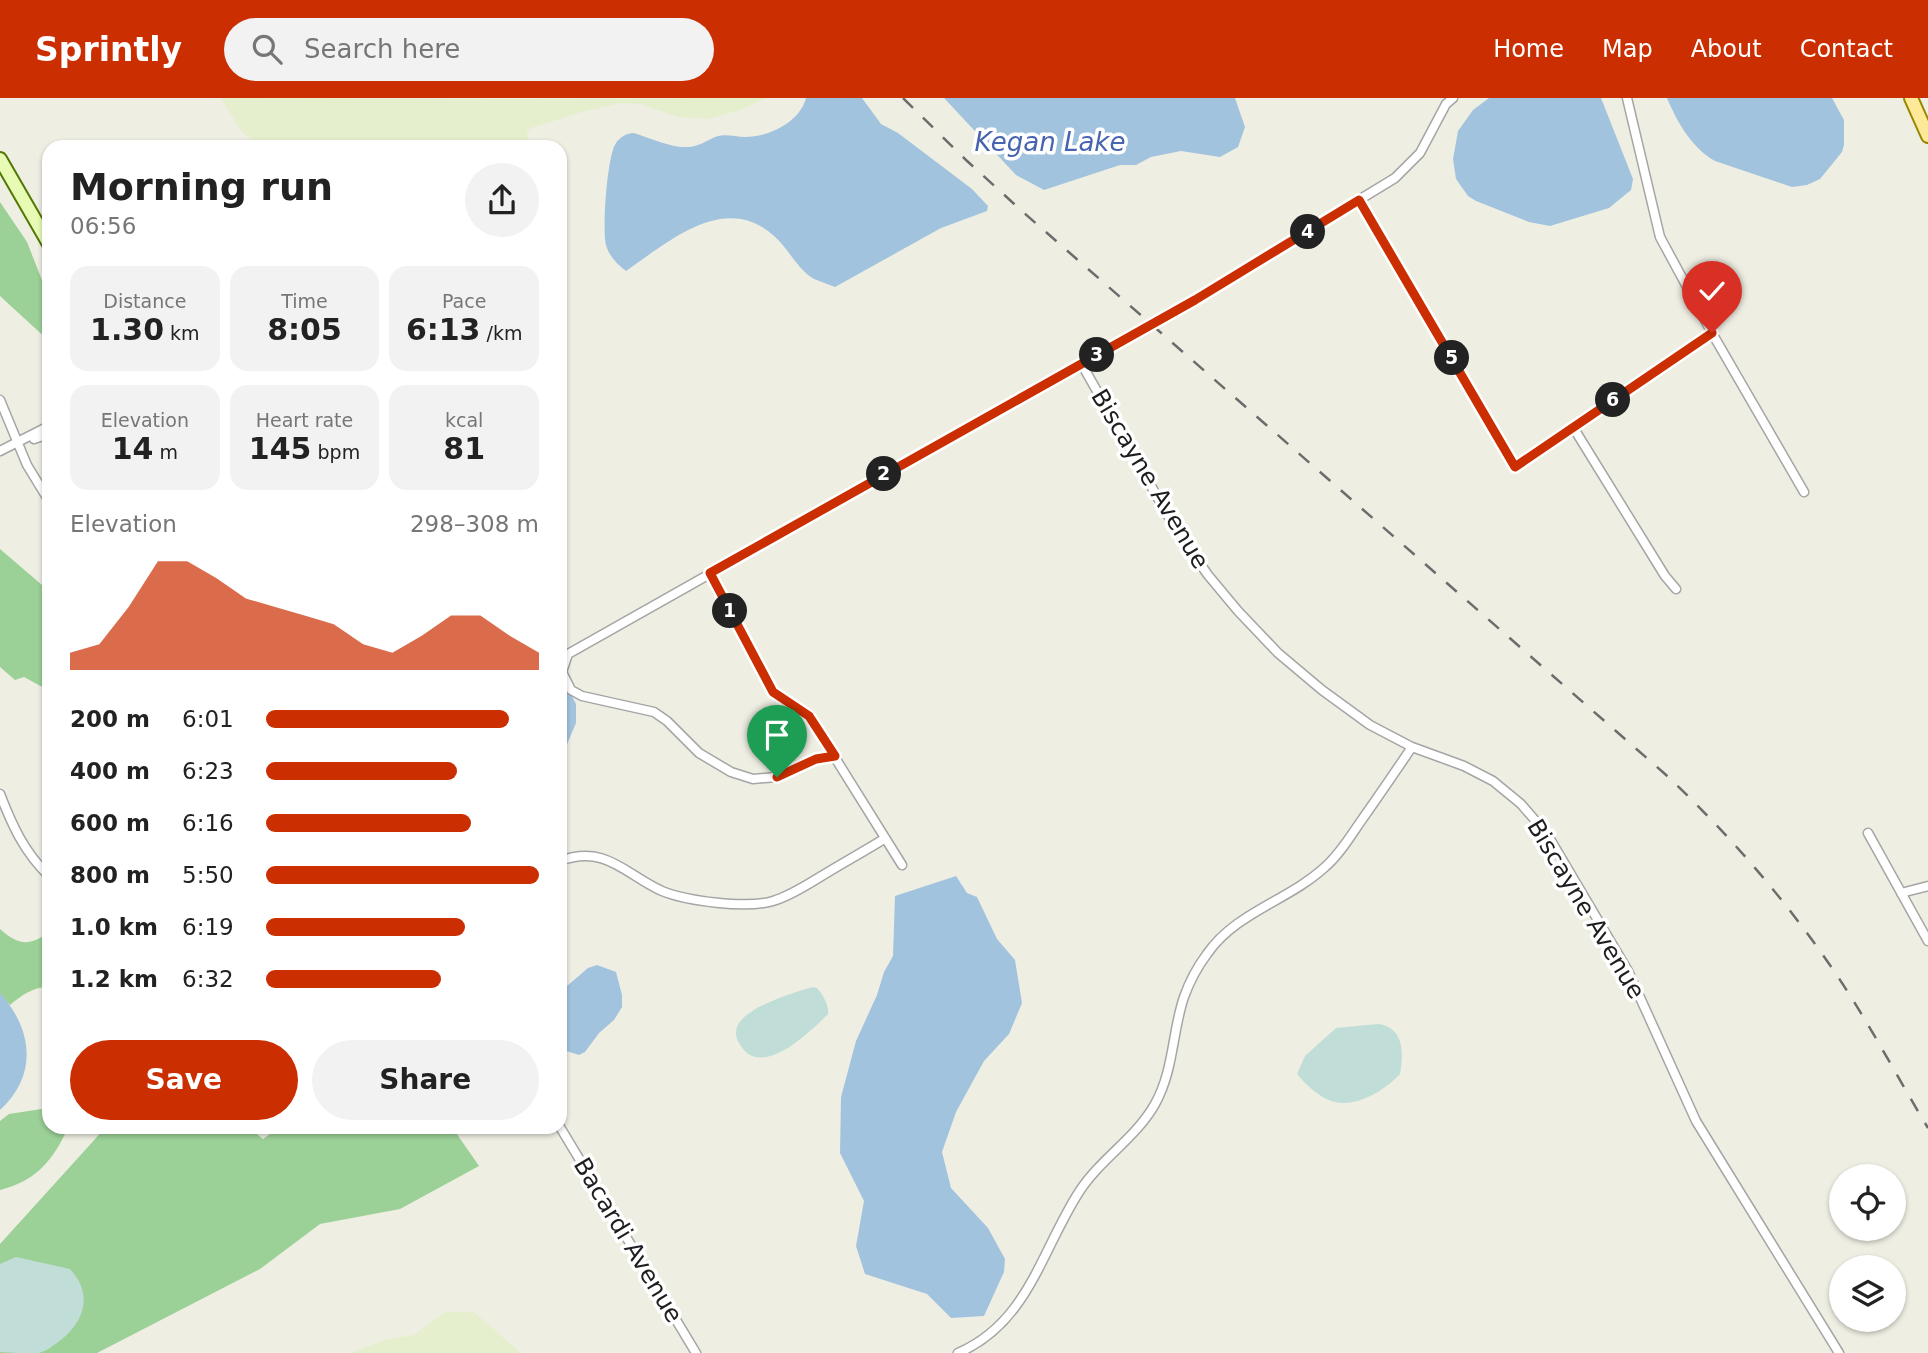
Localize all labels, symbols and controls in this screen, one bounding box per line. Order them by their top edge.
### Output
search box [224,18,714,81]
text: Sprintly [35,30,182,69]
icon: search [248,30,286,68]
text: Search here [304,34,460,64]
text: Home [1493,35,1564,63]
text: Map [1602,35,1653,63]
text: About [1691,35,1762,63]
text: Contact [1800,35,1893,63]
water label: Kegan Lake [975,127,1125,157]
button: share [465,163,539,237]
text: Morning run [70,165,333,209]
text: 06:56 [70,213,136,239]
pin: 4 [1290,214,1326,250]
text: 4 [1301,220,1314,242]
pin [1682,261,1742,333]
icon: check [1693,272,1731,310]
text: Distance [103,290,186,312]
text: Time [281,290,328,312]
text: Pace [442,290,486,312]
text: 1.30 [90,312,164,347]
text: 8:05 [267,312,342,347]
text: 6:13 [406,312,481,347]
text: km [164,322,200,344]
text: /km [481,322,522,344]
pin: 3 [1080,338,1114,372]
pin: 5 [1434,341,1470,376]
text: 3 [1090,343,1103,365]
text: 5 [1445,346,1458,368]
pin: 6 [1596,382,1630,418]
street label: Biscayne Avenue [1085,384,1215,574]
text: 6 [1606,388,1619,410]
text: Elevation [101,409,189,431]
text: Heart rate [256,409,353,431]
text: kcal [445,409,483,431]
text: 14 [112,431,153,466]
text: 145 [249,431,311,466]
text: 81 [443,431,485,466]
text: m [153,441,178,463]
text: bpm [311,441,360,463]
pin: 2 [866,456,902,492]
text: 2 [877,462,890,484]
text: Elevation [70,511,177,537]
text: 298–308 m [410,511,539,537]
pin: 1 [712,594,748,628]
text: 1 [723,599,736,621]
pin [747,705,807,777]
text: 200 m [70,706,150,732]
text: 6:01 [182,706,234,732]
icon: arrive [758,716,796,754]
text: 400 m [70,758,150,784]
text: 6:23 [182,758,234,784]
text: 600 m [70,810,150,836]
text: 6:16 [182,810,234,836]
street label: Biscayne Avenue [1521,814,1651,1004]
text: 800 m [70,862,150,888]
text: 5:50 [182,862,234,888]
text: 1.0 km [70,914,158,940]
text: 6:19 [182,914,234,940]
text: 1.2 km [70,966,158,992]
text: 6:32 [182,966,234,992]
button: Save [70,1040,298,1120]
button: Share [312,1040,539,1120]
street label: Bacardi Avenue [568,1153,688,1327]
map controls [1829,1164,1906,1332]
button: locate [1829,1164,1906,1241]
button: layers [1829,1255,1906,1332]

